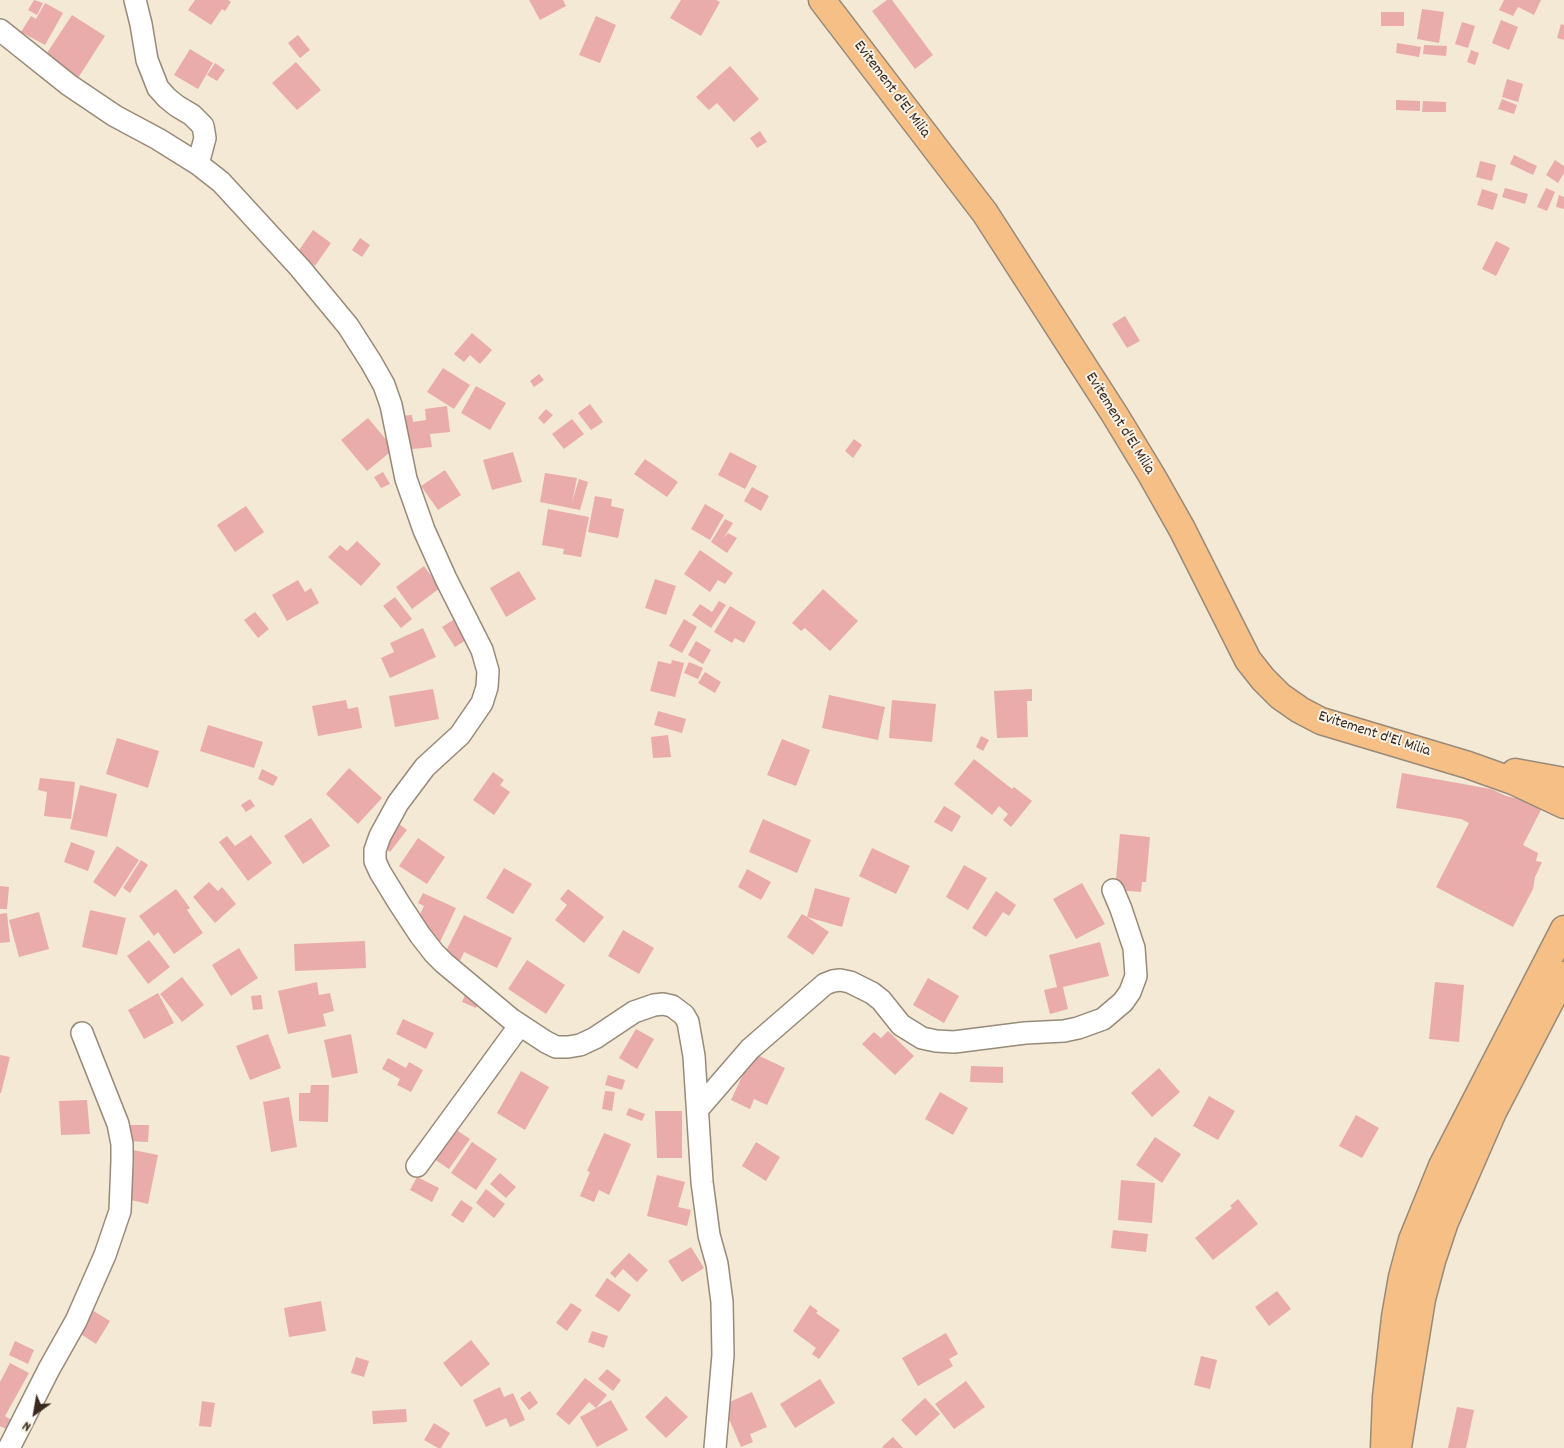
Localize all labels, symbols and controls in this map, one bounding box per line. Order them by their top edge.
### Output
street label: Evitement d'El Milia [848,38,934,142]
street label: Evitement d'El Milia [1080,369,1158,479]
street label: Evitement d'El Milia [1316,708,1432,762]
north arrow [10,1388,60,1438]
text: N [19,1415,35,1436]

